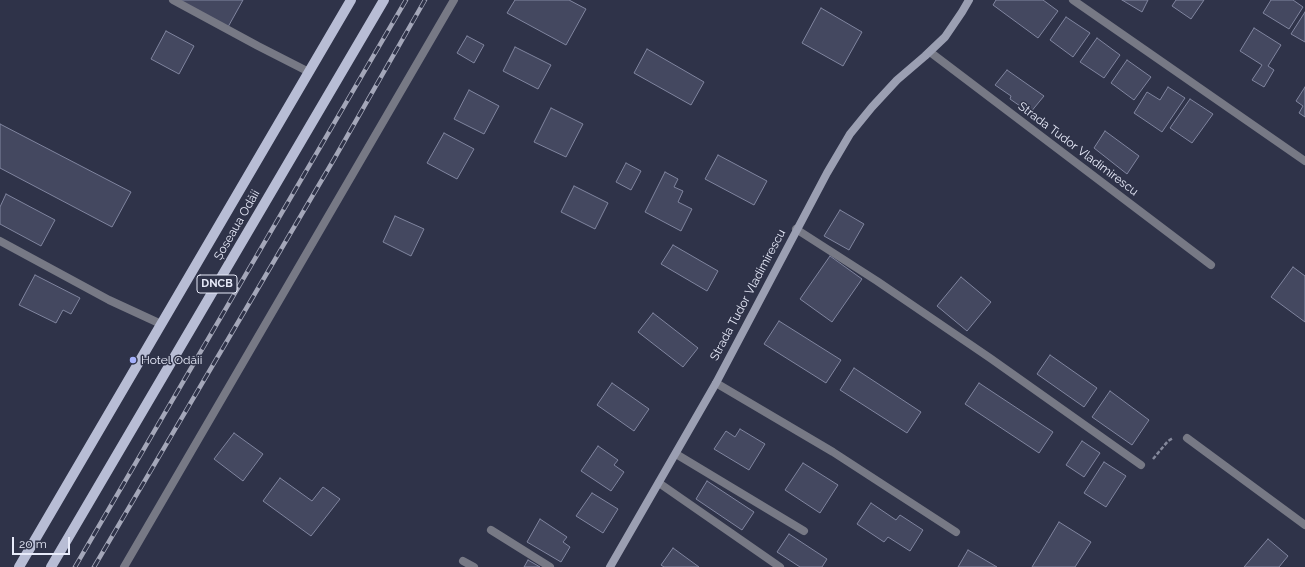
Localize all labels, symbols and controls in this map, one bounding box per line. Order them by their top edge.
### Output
street label: Strada Tudor Vladimirescu [1015,99,1141,199]
street label: Șoseaua Odăii [211,187,263,263]
street label: Strada Tudor Vladimirescu [707,227,789,363]
road number: DNCB [197,275,237,293]
place label: Hotel Odăii [141,353,202,367]
marker: Hotel Odăii [128,355,138,365]
scale bar [14,529,72,555]
text: 20 m [19,537,47,551]

